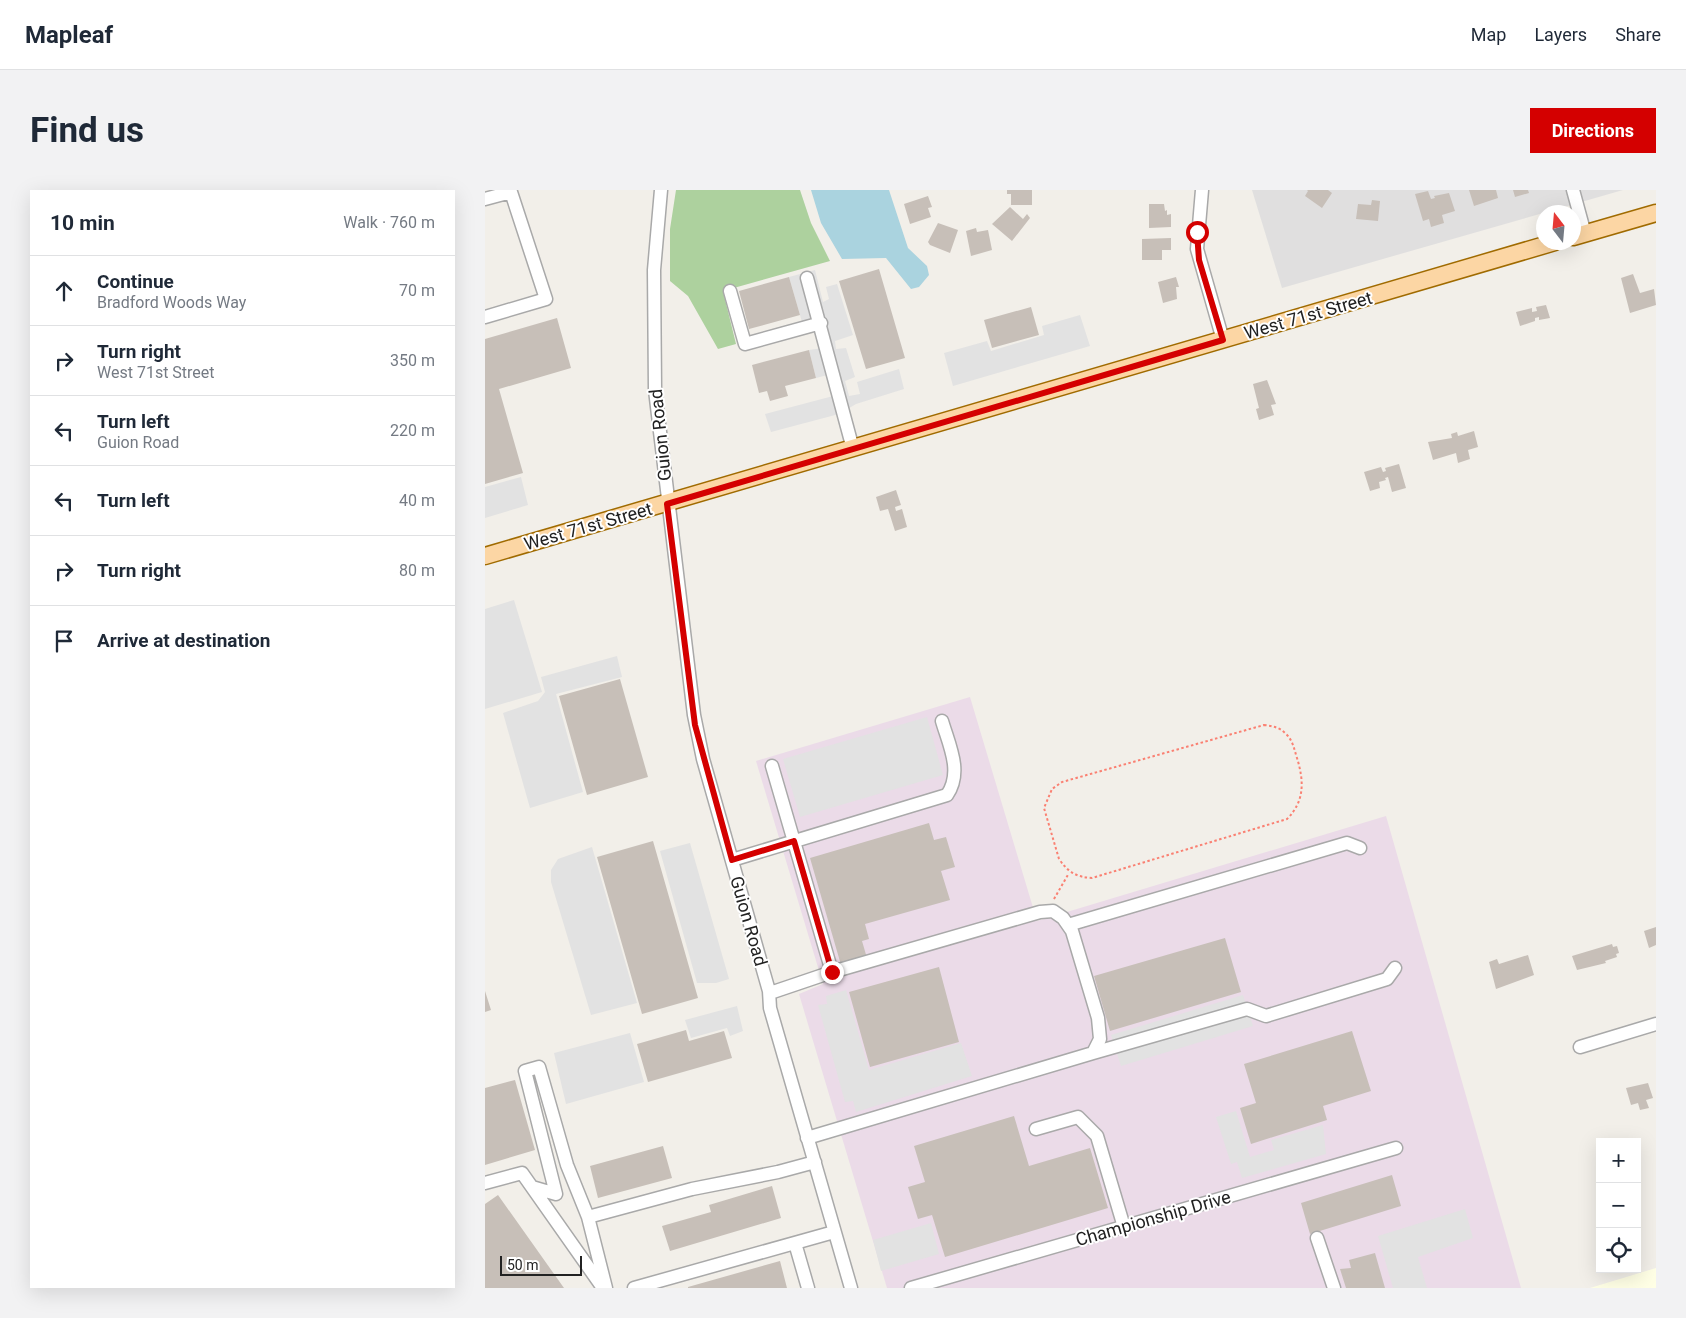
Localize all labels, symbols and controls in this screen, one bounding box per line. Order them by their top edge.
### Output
text: Mapleaf [25,21,113,49]
text: Map [1471,24,1506,45]
text: Layers [1534,24,1587,45]
text: Share [1615,24,1661,45]
button: Directions [1530,108,1656,153]
text: Find us [30,110,144,151]
north arrow [1536,205,1581,250]
text: 10 min [50,211,115,235]
text: Walk · 760 m [343,213,435,232]
route start [1186,221,1209,244]
text: Continue [97,270,174,293]
icon: ahead [50,277,78,305]
text: 70 m [399,281,435,300]
street label: West 71st Street [1242,287,1375,343]
text: Bradford Woods Way [97,293,246,312]
text: Turn right [97,340,181,363]
icon: right [50,347,78,375]
text: 350 m [390,351,435,370]
text: West 71st Street [97,363,215,382]
street label: Guion Road [645,388,675,482]
text: Turn left [97,410,170,433]
icon: left [50,417,78,445]
text: 220 m [390,421,435,440]
text: Guion Road [97,433,179,452]
icon: left [50,487,78,515]
text: Turn left [97,489,170,512]
text: 40 m [399,491,435,510]
street label: West 71st Street [522,498,655,554]
icon: right [50,557,78,585]
text: Turn right [97,559,181,582]
text: 80 m [399,561,435,580]
icon: arrive [50,627,78,655]
text: Arrive at destination [97,629,270,652]
street label: Guion Road [726,874,772,968]
route end [821,961,844,984]
map controls [1596,1138,1641,1273]
button: + [1596,1138,1641,1183]
button: − [1596,1183,1641,1228]
street label: Championship Drive [1073,1186,1233,1250]
button: locate [1596,1228,1641,1273]
scale bar [500,1253,583,1276]
text: 50 m [507,1257,539,1273]

